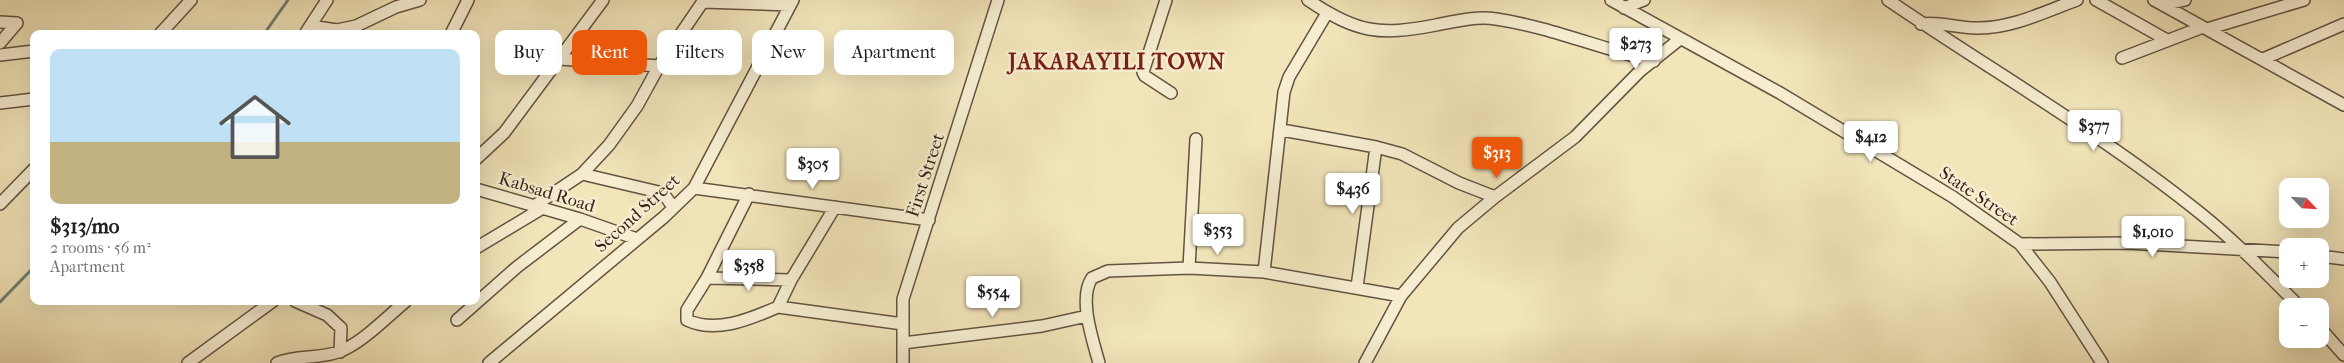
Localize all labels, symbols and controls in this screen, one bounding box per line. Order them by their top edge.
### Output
pin: $273 [1606,28,1666,70]
chip: Buy [495,30,562,75]
chip: Rent [572,30,647,75]
chip: Filters [657,30,742,75]
chip: New [752,30,824,75]
chip: Apartment [834,30,954,75]
text: $273 [1620,34,1652,53]
district label: JAKARAYILI TOWN [1006,49,1226,75]
icon: home [210,82,300,172]
pin: $377 [2064,110,2124,152]
text: $377 [2079,116,2109,135]
pin: $412 [1841,120,1901,163]
text: $412 [1855,127,1887,146]
street label: First Street [902,130,949,220]
pin: $313 [1467,136,1527,179]
text: $313 [1483,143,1511,162]
pin: $305 [783,148,843,190]
text: $305 [797,154,829,173]
street label: State Street [1935,162,2023,231]
street label: Kabsad Road [496,168,598,217]
street label: Second Street [591,169,684,257]
pin: $436 [1323,172,1383,215]
north arrow [2279,178,2329,228]
map controls [2279,178,2329,348]
text: $436 [1336,179,1370,198]
text: $313/mo [50,214,119,238]
pin: $353 [1188,214,1248,256]
pin: $1,010 [2112,216,2194,258]
text: $353 [1204,220,1232,239]
text: $1,010 [2132,222,2174,241]
text: 2 rooms · 56 m² [50,238,151,257]
button: + [2279,238,2329,288]
pin: $358 [719,250,779,292]
text: $358 [734,256,764,275]
text: Apartment [50,257,125,276]
pin: $554 [963,276,1023,318]
text: $554 [977,282,1009,301]
button: − [2279,298,2329,348]

